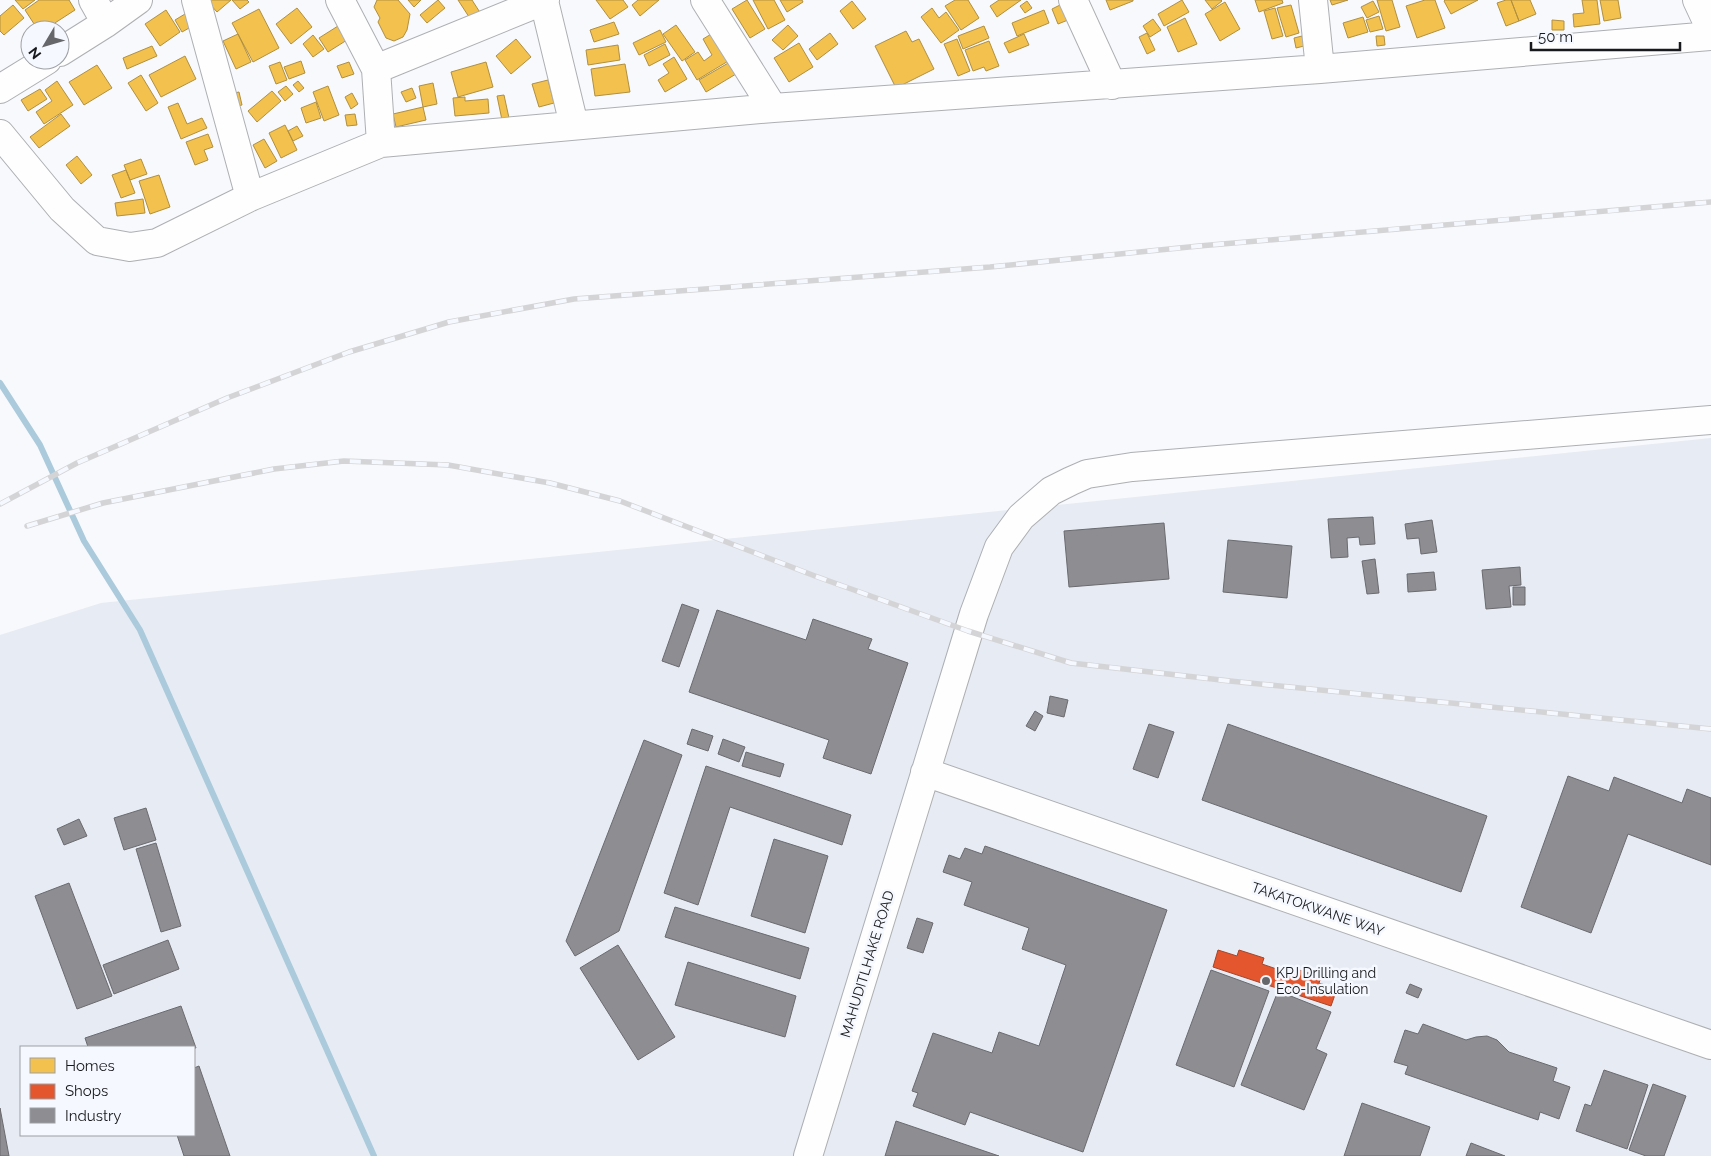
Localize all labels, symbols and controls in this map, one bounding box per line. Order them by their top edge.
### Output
north arrow [20,20,70,70]
scale bar [1531,20,1680,52]
text: 50 m [1538,28,1573,46]
text: N [25,44,44,62]
street label: TAKATOKWANE WAY [1250,879,1386,939]
street label: MAHUDITLHAKE ROAD [837,889,897,1039]
place label: KPJ Drilling and Eco-Insulation [1276,965,1376,997]
marker: KPJ Drilling and Eco-Insulation [1260,975,1272,987]
legend [20,1046,195,1136]
text: Homes [65,1057,115,1075]
text: Shops [65,1082,108,1100]
text: Industry [65,1107,121,1125]

